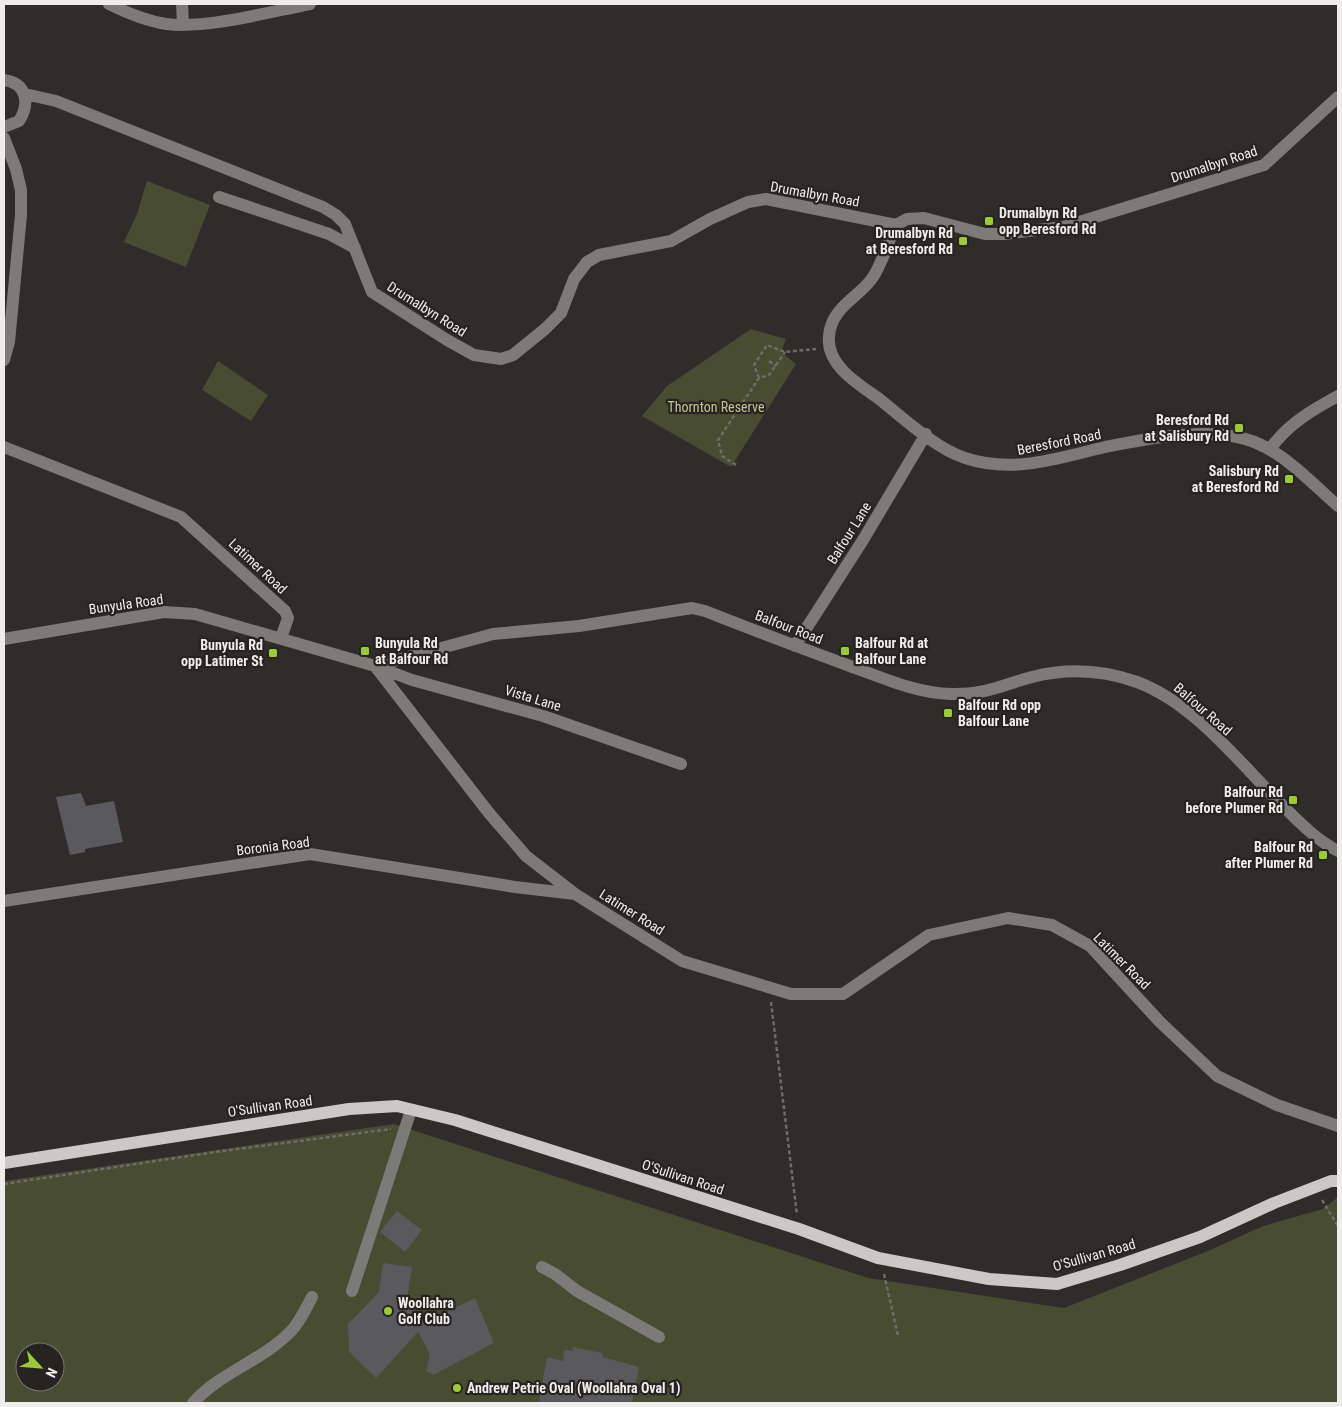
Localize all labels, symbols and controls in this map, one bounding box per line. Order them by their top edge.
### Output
street label: Drumalbyn Road [1169,142,1259,186]
street label: Drumalbyn Road [769,178,861,210]
place label: Drumalbyn Rd opp Beresford Rd [999,205,1096,237]
marker: Drumalbyn Rd opp Beresford Rd [983,215,995,227]
place label: Drumalbyn Rd at Beresford Rd [866,225,953,257]
marker: Drumalbyn Rd at Beresford Rd [957,235,969,247]
street label: Drumalbyn Road [384,278,470,340]
park label: Thornton Reserve [668,399,765,415]
place label: Beresford Rd at Salisbury Rd [1145,412,1229,444]
marker: Beresford Rd at Salisbury Rd [1233,422,1245,434]
street label: Beresford Road [1016,426,1102,458]
place label: Salisbury Rd at Beresford Rd [1192,463,1279,495]
marker: Salisbury Rd at Beresford Rd [1283,473,1295,485]
street label: Balfour Lane [824,499,875,567]
street label: Latimer Road [226,535,290,597]
street label: Bunyula Road [88,591,164,617]
street label: Balfour Road [753,607,825,647]
place label: Bunyula Rd at Balfour Rd [375,635,448,667]
place label: Balfour Rd at Balfour Lane [855,635,928,667]
place label: Bunyula Rd opp Latimer St [181,637,263,669]
marker: Bunyula Rd at Balfour Rd [359,645,371,657]
marker: Balfour Rd at Balfour Lane [839,645,851,657]
marker: Bunyula Rd opp Latimer St [267,647,279,659]
street label: Balfour Road [1171,680,1235,738]
street label: Vista Lane [503,682,564,714]
place label: Balfour Rd opp Balfour Lane [958,697,1041,729]
marker: Balfour Rd opp Balfour Lane [942,707,954,719]
place label: Balfour Rd before Plumer Rd [1185,784,1283,816]
marker: Balfour Rd before Plumer Rd [1287,794,1299,806]
street label: Boronia Road [235,834,311,858]
place label: Balfour Rd after Plumer Rd [1225,839,1313,871]
marker: Balfour Rd after Plumer Rd [1317,849,1329,861]
street label: Latimer Road [597,886,667,938]
street label: Latimer Road [1090,929,1154,993]
street label: O'Sullivan Road [227,1092,313,1120]
street label: O'Sullivan Road [640,1156,726,1198]
street label: O'Sullivan Road [1051,1236,1137,1274]
place label: Woollahra Golf Club [398,1295,454,1327]
marker: Woollahra Golf Club [382,1305,394,1317]
north arrow [15,1342,65,1392]
text: N [43,1365,61,1380]
place label: Andrew Petrie Oval (Woollahra Oval 1) [467,1380,680,1397]
marker: Andrew Petrie Oval (Woollahra Oval 1) [451,1382,463,1394]

